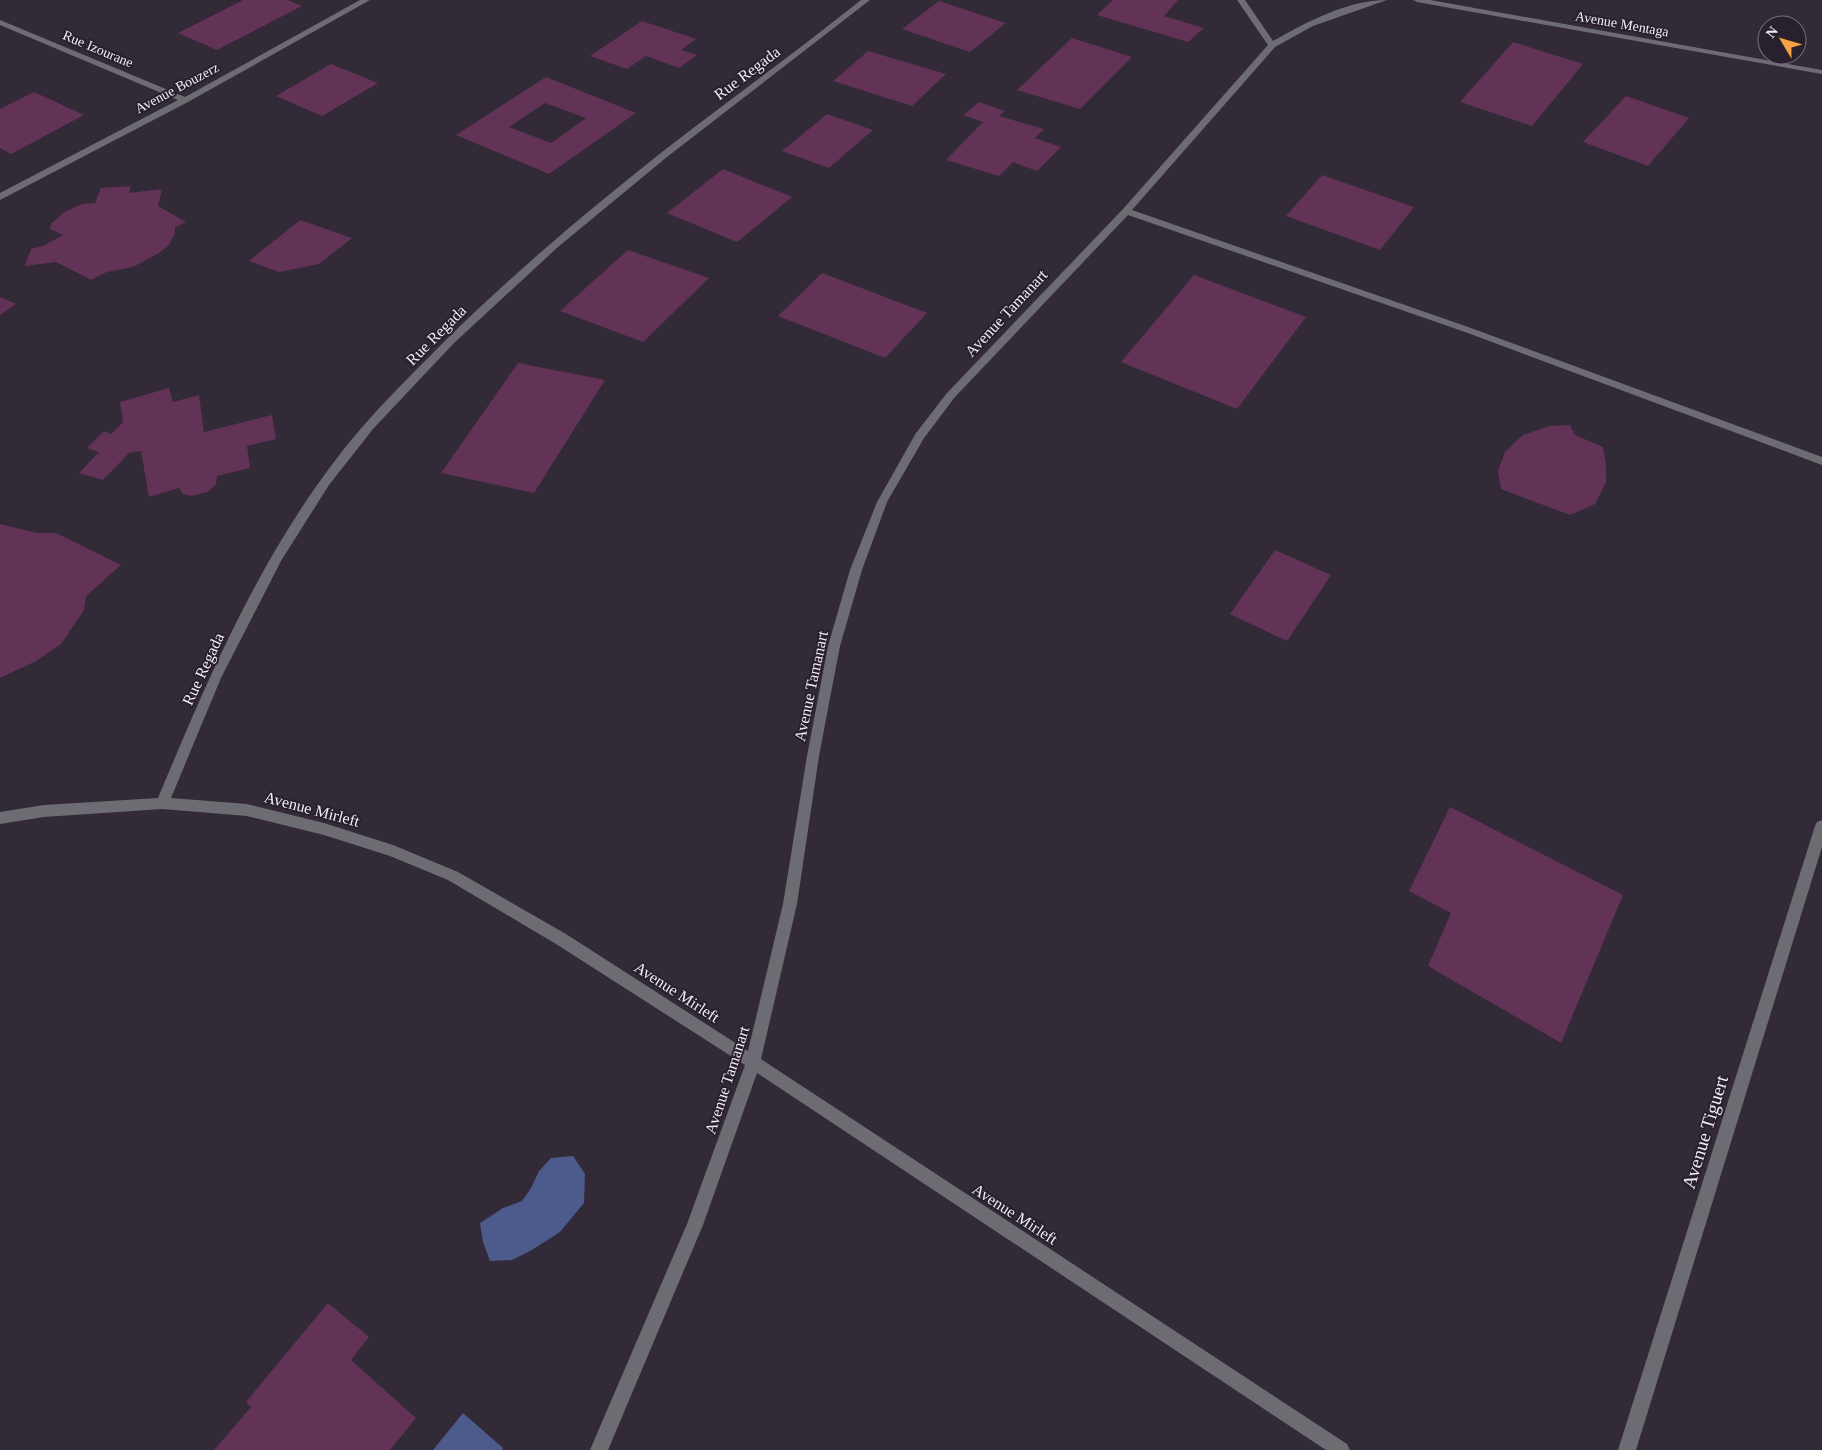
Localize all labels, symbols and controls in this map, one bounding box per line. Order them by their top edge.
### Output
street label: Avenue Mentaga [1574,8,1671,40]
north arrow [1757,15,1807,65]
text: N [1763,24,1781,41]
street label: Rue Izourane [61,27,135,71]
street label: Rue Regada [711,43,784,104]
street label: Avenue Bouzerz [133,60,221,116]
street label: Avenue Tamanart [961,266,1051,360]
street label: Rue Regada [403,302,470,369]
street label: Avenue Tamanart [791,629,831,743]
street label: Rue Regada [179,630,228,708]
street label: Avenue Mirleft [263,788,362,830]
street label: Avenue Mirleft [631,958,723,1026]
street label: Avenue Tamanart [702,1023,753,1136]
street label: Avenue Tiguert [1678,1072,1732,1191]
street label: Avenue Mirleft [969,1180,1061,1248]

